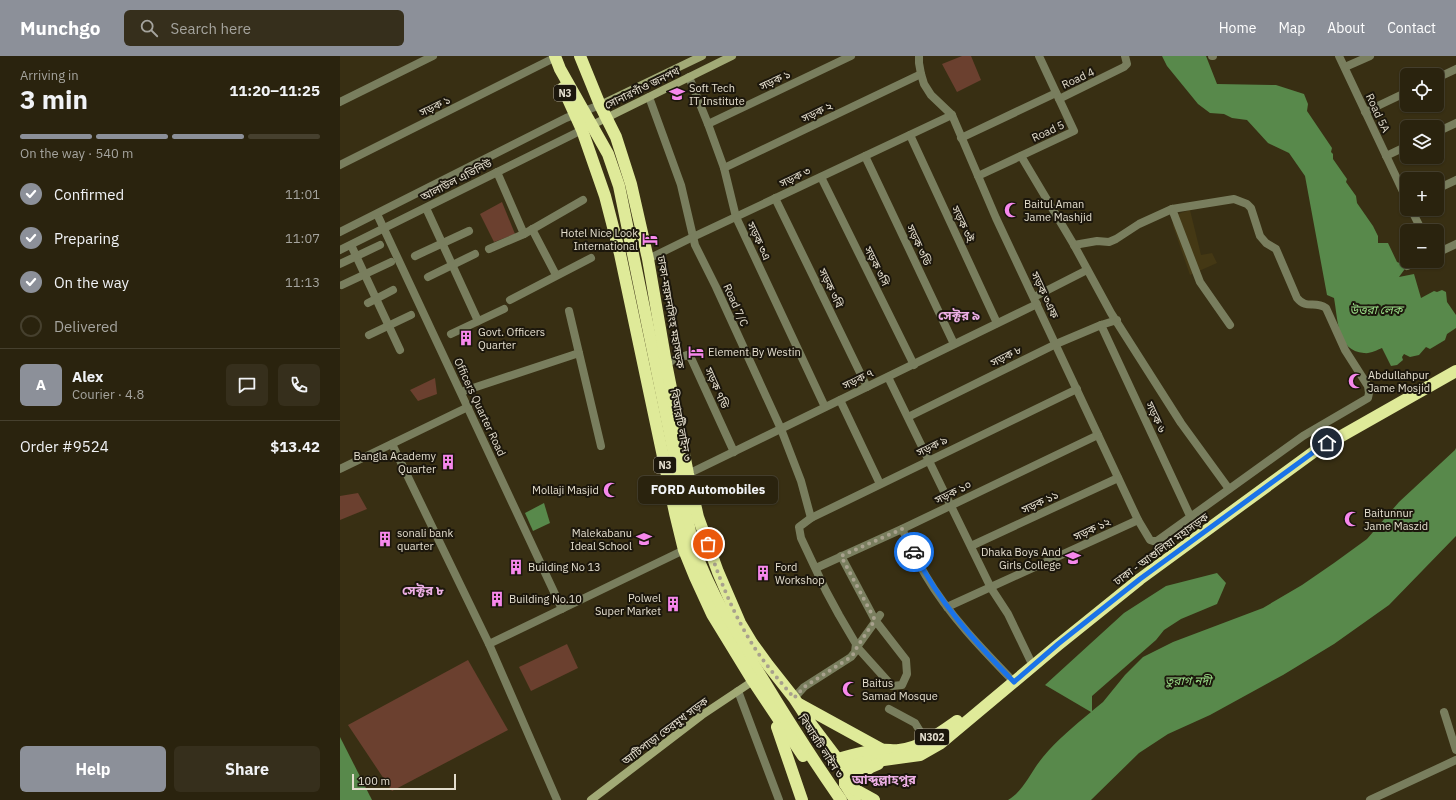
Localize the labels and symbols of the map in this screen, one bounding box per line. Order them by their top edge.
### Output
street label: সোনারগাঁও জনপথ [602,63,683,112]
street label: Road 4 [1059,64,1097,92]
street label: সড়ক ১ [756,67,793,94]
place label: Soft Tech IT Institute [689,81,745,108]
road number: N3 [554,85,576,101]
school or university icon: Soft Tech IT Institute [668,85,686,103]
street label: Road 5A [1363,91,1393,135]
street label: সড়ক ১ [416,93,453,120]
street label: সড়ক ২ [798,98,835,126]
street label: Road 5 [1029,117,1067,145]
street label: আলাউল এভিনিউ [417,156,494,204]
street label: সড়ক ৩ [776,163,813,191]
place label: Baitul Aman Jame Mashjid [1024,197,1092,224]
mosque icon: Baitul Aman Jame Mashjid [1003,201,1021,219]
street label: সড়ক ৩ই [948,203,978,245]
street label: সড়ক ৩এ [744,219,774,262]
street label: সড়ক ৩ডি [903,221,935,268]
place label: Hotel Nice Look International [560,226,638,253]
hotel icon: Hotel Nice Look International [641,230,659,248]
street label: সড়ক ৩সি [861,243,893,288]
street label: ঢাকা-ময়মনসিংহ মহাসড়ক [654,254,688,370]
street label: সড়ক ৩বি [815,265,847,310]
street label: সড়ক ৩এফ [1028,269,1062,321]
street label: Road 7/C [720,281,752,329]
water label: উত্তরা লেক [1349,302,1405,317]
district label: সেক্টর ৯ [938,307,980,324]
place label: Govt. Officers Quarter [478,325,545,352]
building icon: Govt. Officers Quarter [457,329,475,347]
street label: সড়ক ৮ [987,342,1024,370]
hotel icon: Element By Westin [687,343,705,361]
place label: Element By Westin [708,345,801,359]
street label: Officers Quarter Road [451,356,509,458]
street label: সড়ক ৭ডি [701,364,732,411]
street label: সড়ক ৭ [839,366,876,393]
place label: Abdullahpur Jame Mosjid [1368,368,1430,395]
mosque icon: Abdullahpur Jame Mosjid [1347,372,1365,390]
street label: বিআরটি লাইন ৩ [667,387,695,463]
street label: সড়ক ৬ [1142,398,1169,435]
pin [1310,426,1344,460]
street label: সড়ক ৯ [913,433,950,460]
place label: Bangla Academy Quarter [354,449,436,476]
building icon: Bangla Academy Quarter [439,453,457,471]
road number: N3 [654,457,676,473]
callout: FORD Automobiles [638,476,778,504]
street label: সড়ক ১০ [931,477,974,507]
mosque icon: Mollaji Masjid [602,481,620,499]
place label: Mollaji Masjid [532,483,599,497]
street label: সড়ক ১১ [1018,487,1061,517]
place label: Baitunnur Jame Maszid [1364,506,1428,533]
street label: ঢাকা - আশুলিয়া মহাসড়ক [1110,510,1211,589]
mosque icon: Baitunnur Jame Maszid [1343,510,1361,528]
street label: সড়ক ১২ [1070,514,1113,544]
place label: sonali bank quarter [397,526,453,553]
place label: Malekabanu Ideal School [570,526,632,553]
pin [691,527,725,561]
building icon: sonali bank quarter [376,530,394,548]
school or university icon: Malekabanu Ideal School [635,530,653,548]
courier [894,532,934,572]
place label: Dhaka Boys And Girls College [981,545,1061,572]
school or university icon: Dhaka Boys And Girls College [1064,549,1082,567]
building icon: Building No 13 [507,558,525,576]
place label: Building No 13 [528,560,601,574]
place label: Ford Workshop [775,560,825,587]
building icon: Ford Workshop [754,564,772,582]
district label: সেক্টর ৮ [402,582,444,599]
building icon: Building No.10 [488,590,506,608]
place label: Polwel Super Market [595,591,661,618]
place label: Building No.10 [509,592,582,606]
building icon: Polwel Super Market [664,595,682,613]
water label: তুরাগ নদী [1165,673,1214,688]
place label: Baitus Samad Mosque [862,676,938,703]
mosque icon: Baitus Samad Mosque [841,680,859,698]
street label: আটিপাড়া তেরমুখ সড়ক [618,694,711,769]
street label: বিআরটি লাইন ৩ [795,711,847,781]
road number: N302 [915,729,949,745]
district label: আব্দুল্লাহপুর [851,771,916,788]
scale bar [352,772,456,791]

